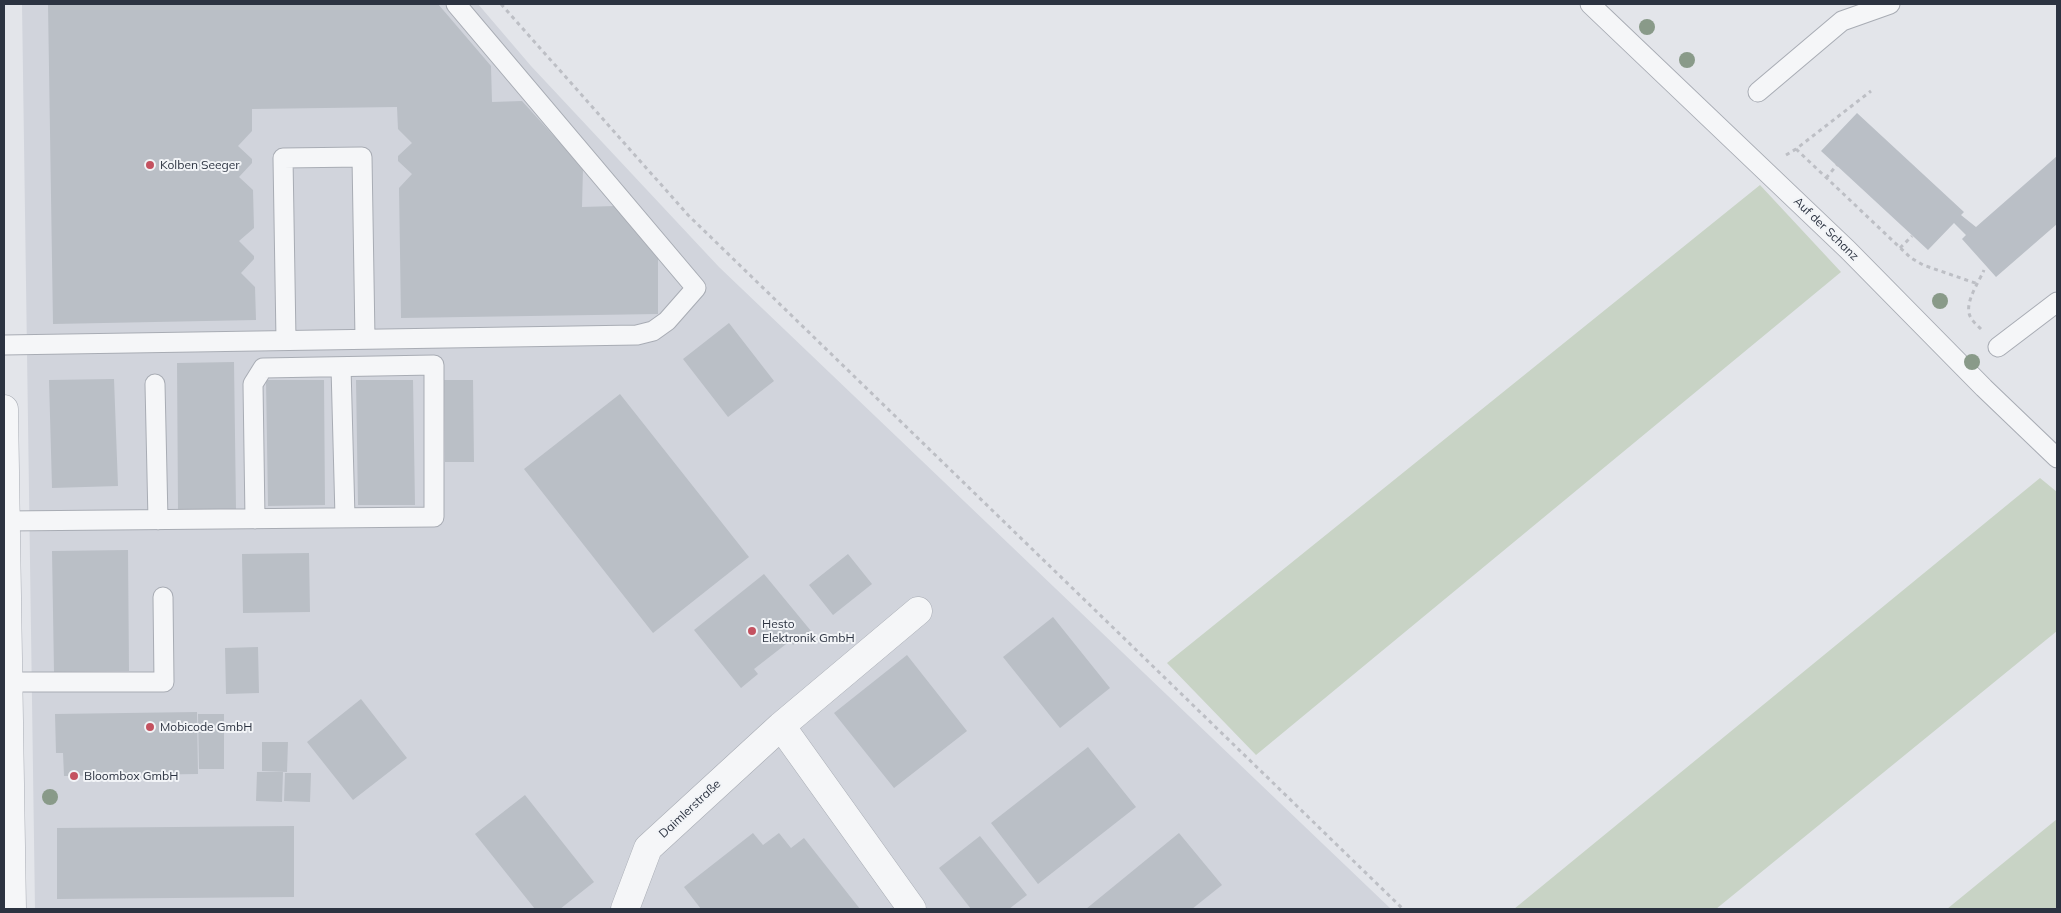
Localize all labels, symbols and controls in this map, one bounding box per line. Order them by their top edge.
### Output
place label: Kolben Seeger [160,158,240,172]
marker: Kolben Seeger [144,159,156,171]
street label: Auf der Schanz [1790,194,1862,264]
place label: Hesto Elektronik GmbH [762,617,855,645]
marker: Hesto Elektronik GmbH [746,625,758,637]
place label: Mobicode GmbH [160,720,252,734]
marker: Mobicode GmbH [144,721,156,733]
place label: Bloombox GmbH [84,769,178,783]
marker: Bloombox GmbH [68,770,80,782]
street label: Daimlerstraße [656,777,724,841]

